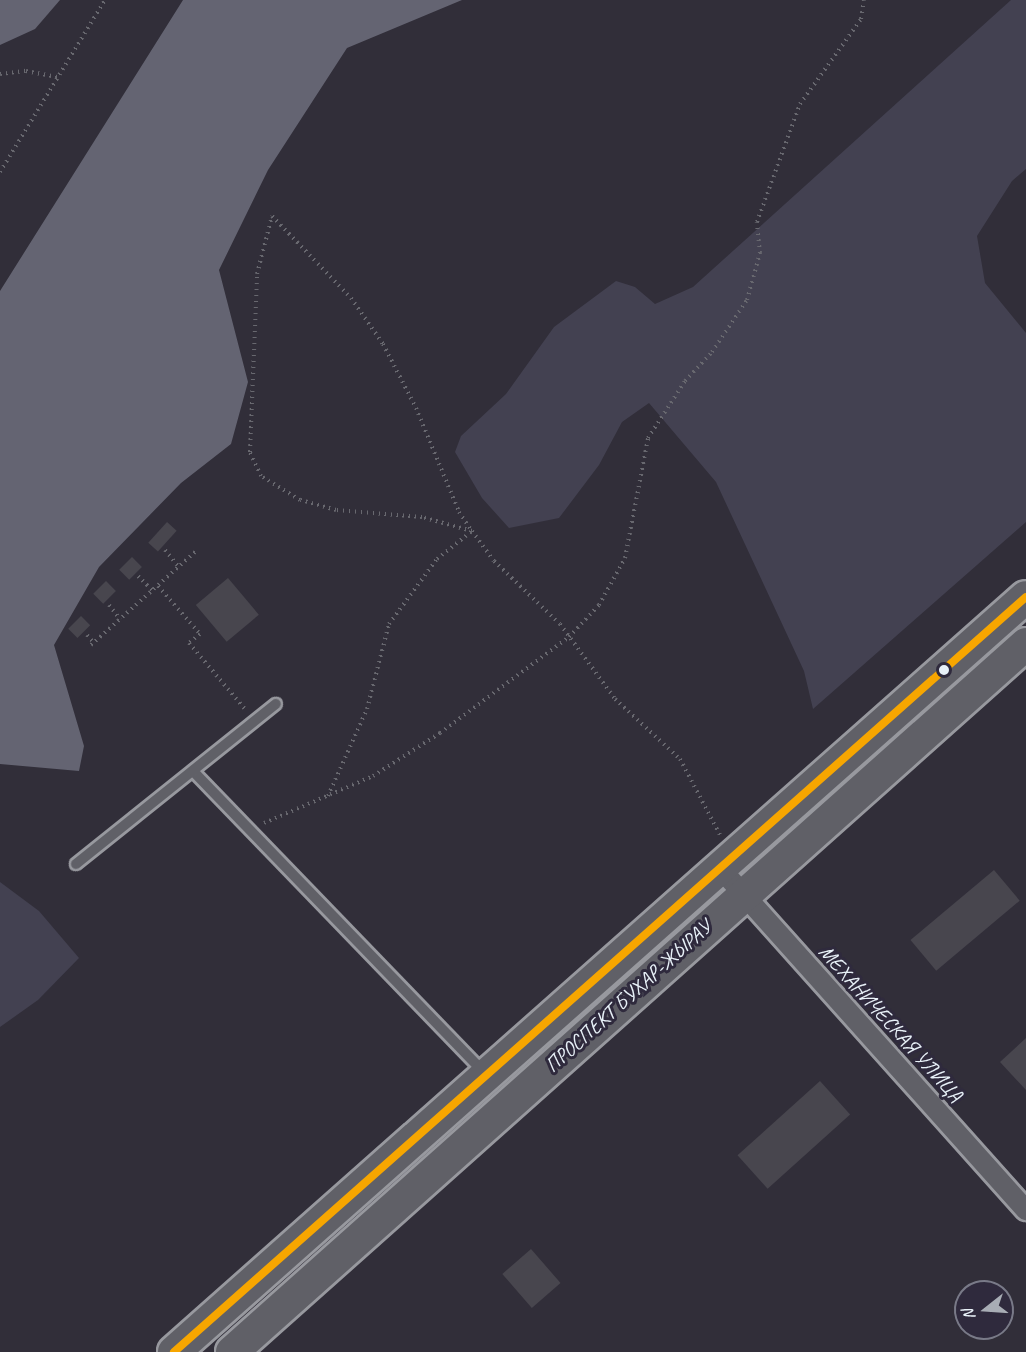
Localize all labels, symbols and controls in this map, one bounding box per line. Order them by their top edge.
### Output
unlabelled marker [938,664,950,676]
street label: ПРОСПЕКТ БУХАР-ЖЫРАУ [540,915,716,1077]
street label: МЕХАНИЧЕСКАЯ УЛИЦА [814,939,968,1107]
north arrow [954,1280,1014,1340]
text: N [958,1307,980,1322]

